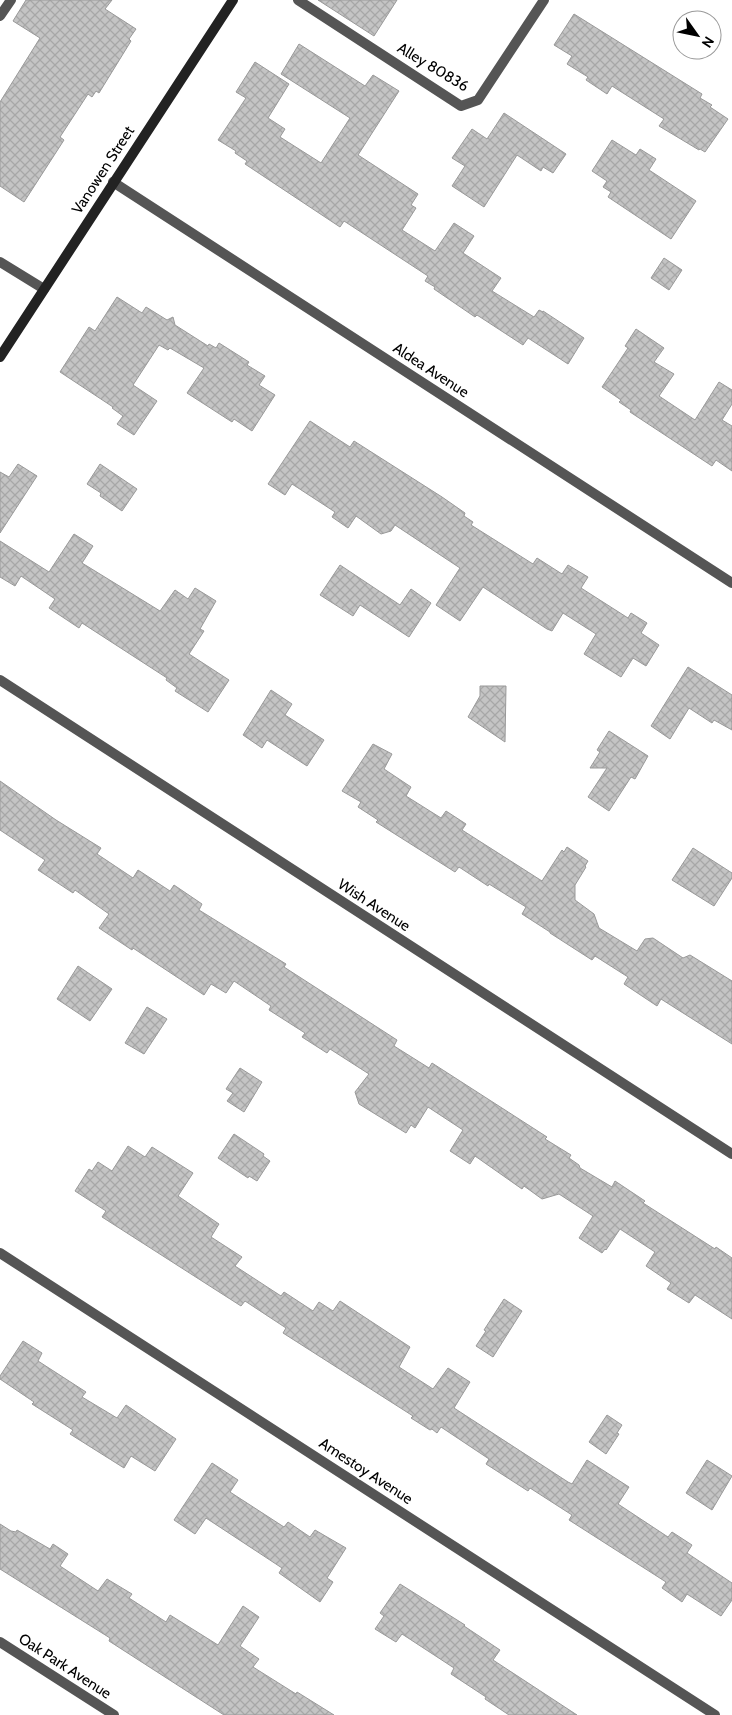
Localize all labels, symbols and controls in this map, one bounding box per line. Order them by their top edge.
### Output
north arrow [672,10,722,60]
text: N [698,33,718,51]
street label: Alley 80836 [394,39,472,95]
street label: Vanowen Street [68,123,138,217]
street label: Aldea Avenue [390,339,473,401]
street label: Wish Avenue [334,875,414,935]
street label: Amestoy Avenue [316,1434,416,1508]
street label: Oak Park Avenue [15,1629,115,1703]

